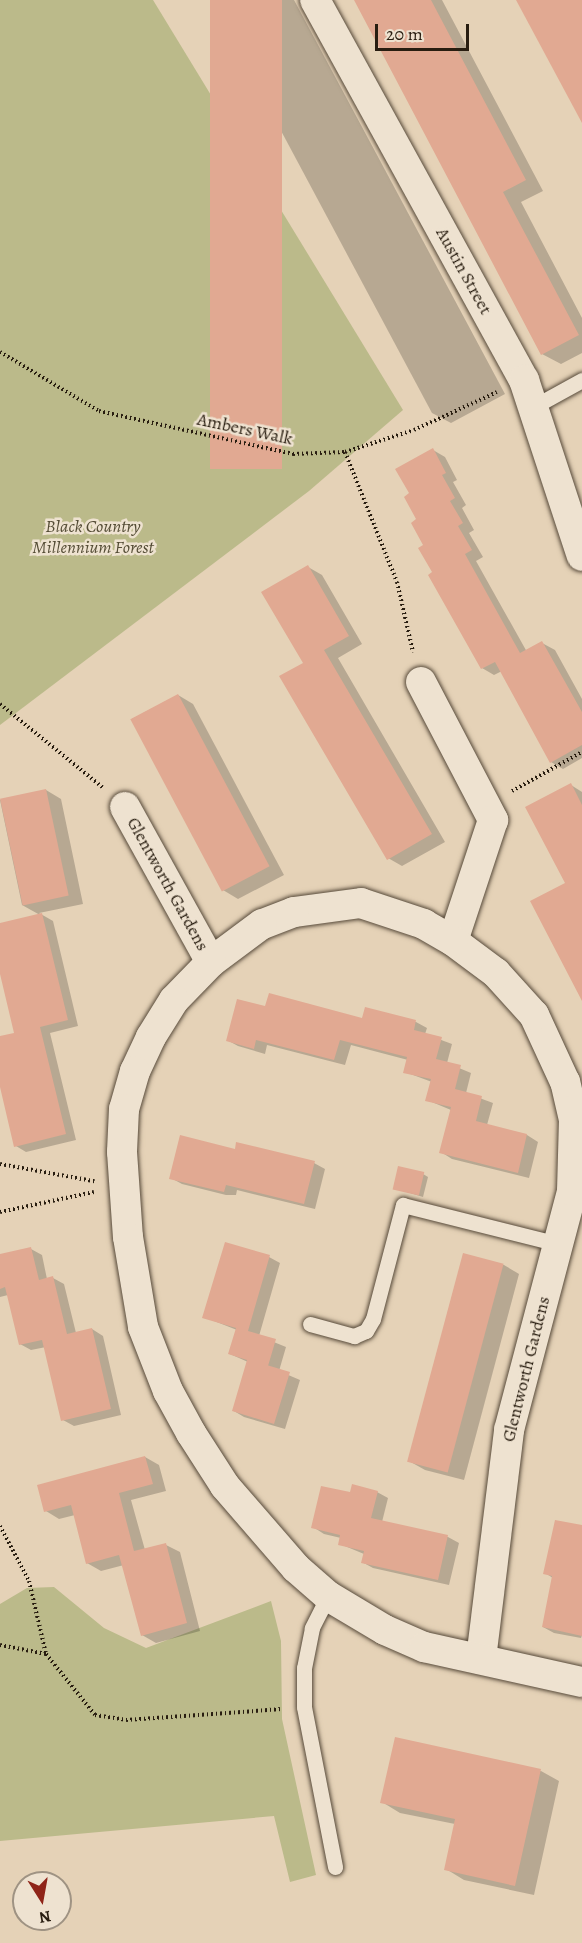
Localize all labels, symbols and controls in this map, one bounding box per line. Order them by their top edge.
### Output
scale bar [378,12,472,50]
text: 20 m [386,22,423,46]
street label: Austin Street [431,224,497,318]
street label: Ambers Walk [195,408,295,450]
park label: Black Country Millennium Forest [32,516,154,558]
street label: Glentworth Gardens [122,814,214,954]
street label: Glentworth Gardens [497,1294,555,1444]
north arrow [12,1871,72,1931]
text: N [37,1905,53,1929]

